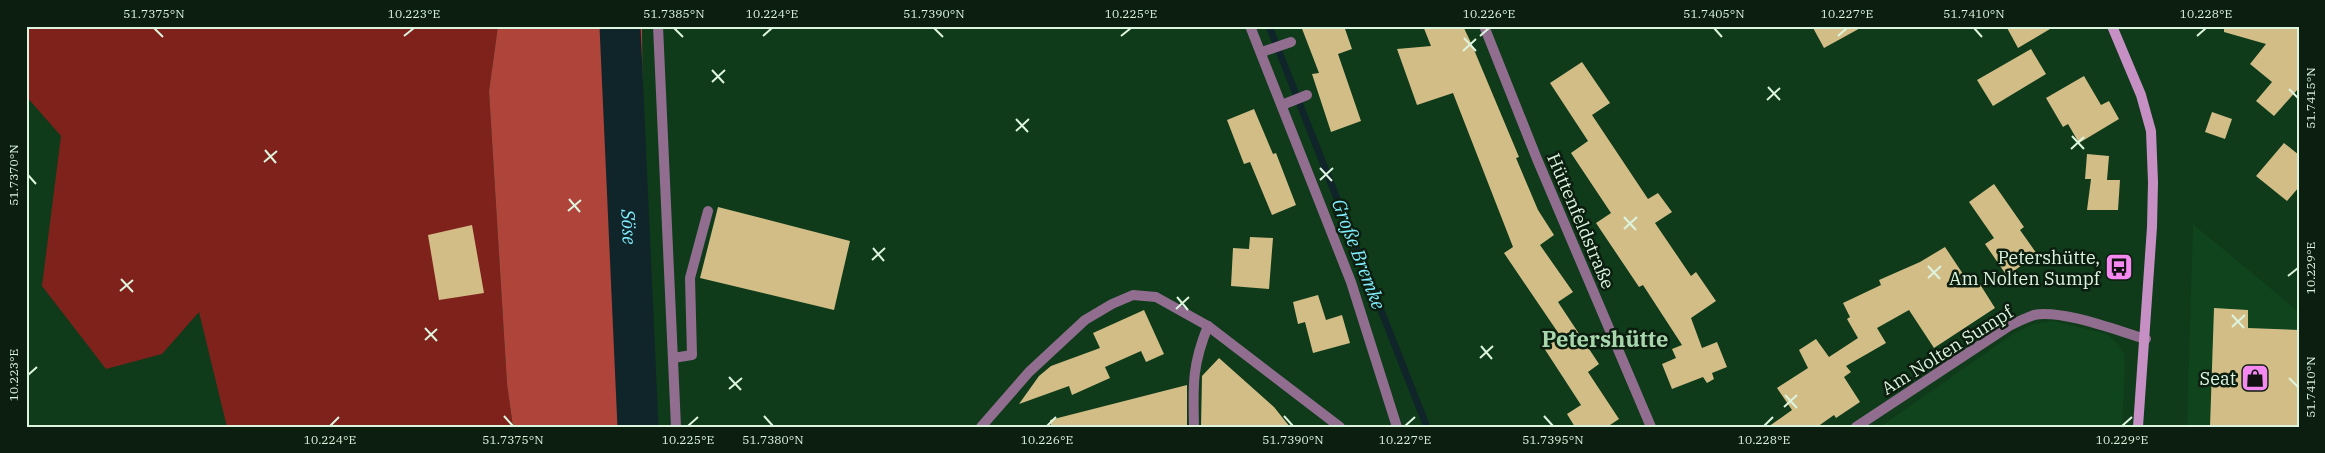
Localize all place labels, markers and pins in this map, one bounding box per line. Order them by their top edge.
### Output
place label: Petershütte, Am Nolten Sumpf [1949,246,2102,290]
bus stop icon: Petershütte, Am Nolten Sumpf [2104,252,2134,282]
shop icon: Seat [2240,363,2270,393]
place label: Seat [2200,367,2236,390]

